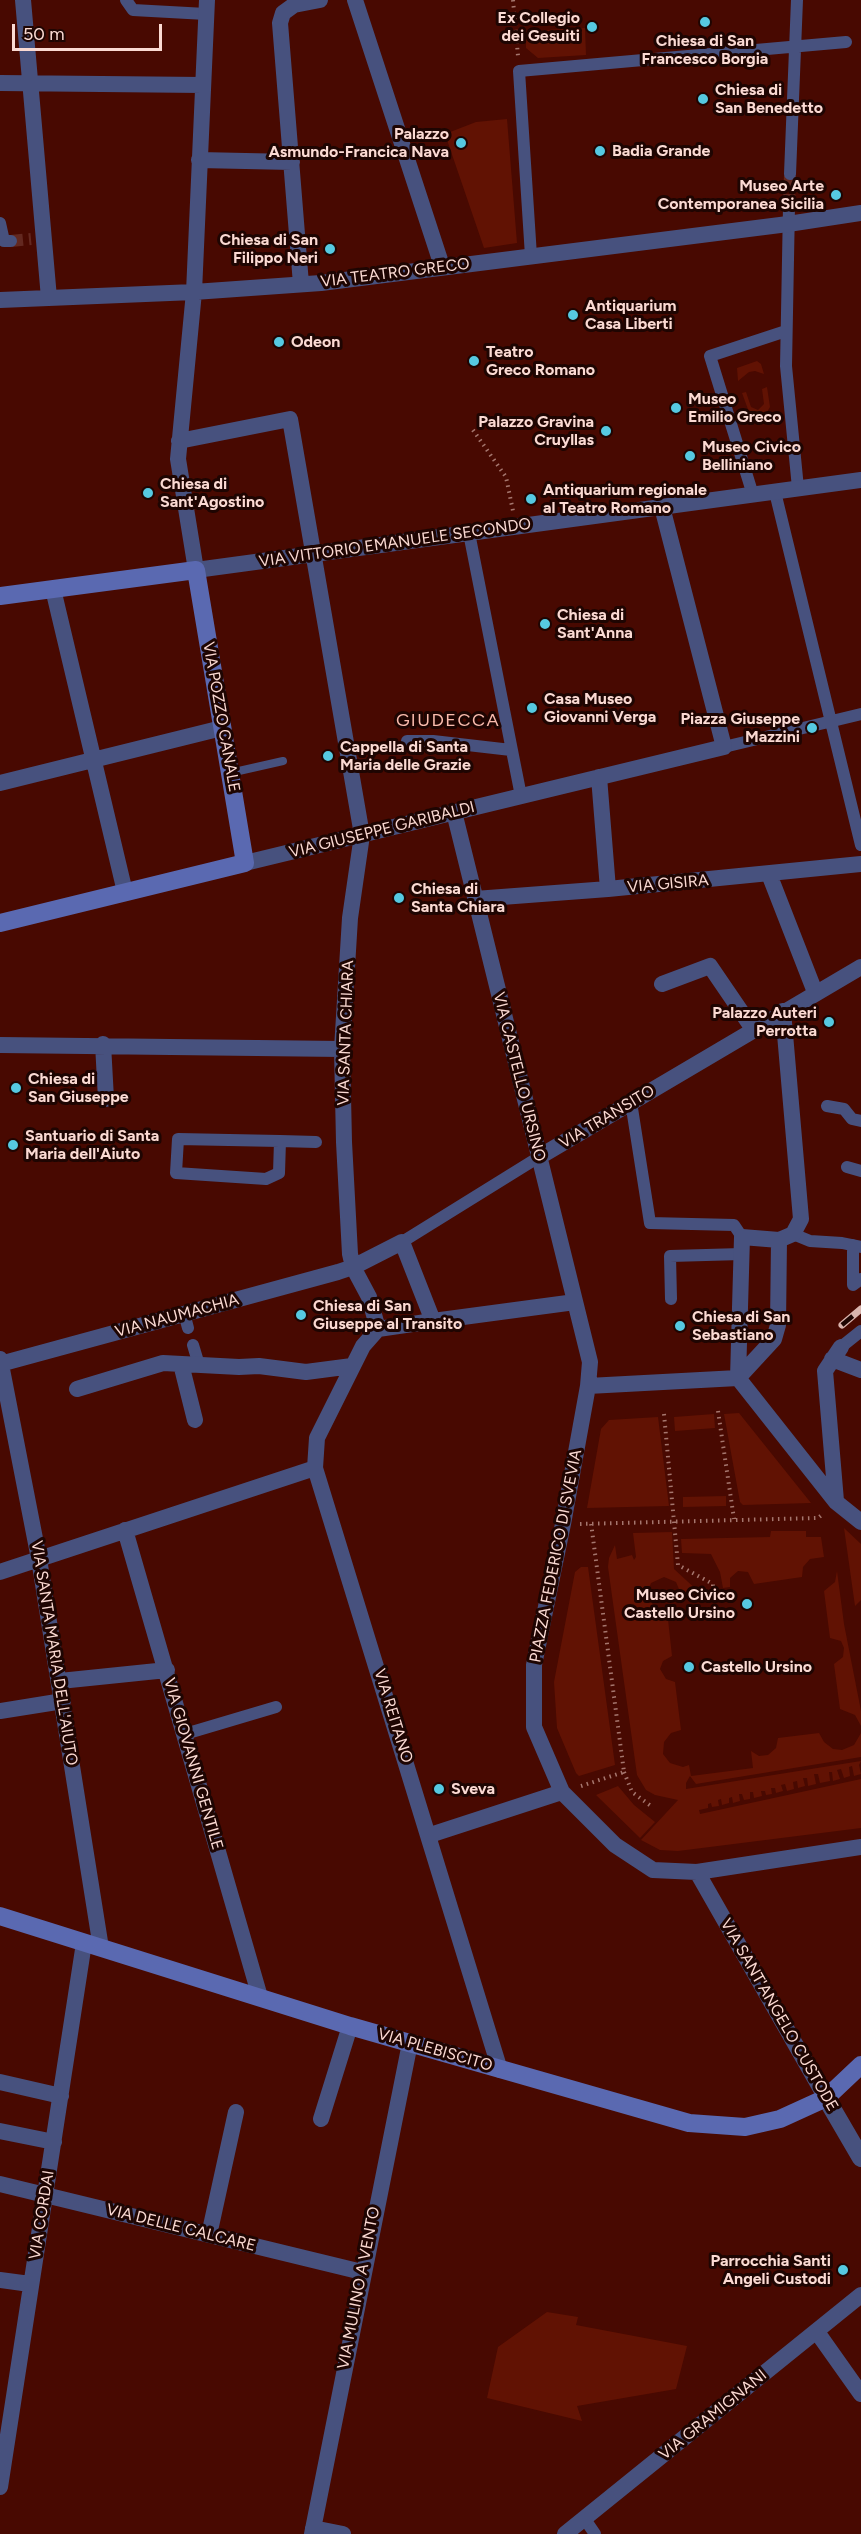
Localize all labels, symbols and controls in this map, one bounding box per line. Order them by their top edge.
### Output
place label: Ex Collegio dei Gesuiti [497,8,580,46]
scale bar [15,12,165,50]
marker: Chiesa di San Francesco Borgia [698,15,712,29]
marker: Ex Collegio dei Gesuiti [585,20,599,34]
text: 50 m [23,23,65,45]
place label: Chiesa di San Francesco Borgia [642,31,768,69]
place label: Chiesa di San Benedetto [715,80,823,118]
marker: Chiesa di San Benedetto [696,92,710,106]
place label: Palazzo Asmundo-Francica Nava [268,124,449,162]
marker: Palazzo Asmundo-Francica Nava [454,136,468,150]
place label: Badia Grande [612,141,710,161]
marker: Badia Grande [593,144,607,158]
place label: Museo Arte Contemporanea Sicilia [658,176,824,214]
marker: Museo Arte Contemporanea Sicilia [829,188,843,202]
place label: Chiesa di San Filippo Neri [220,230,318,268]
marker: Chiesa di San Filippo Neri [323,242,337,256]
street label: VIA TEATRO GRECO [319,254,471,292]
place label: Antiquarium Casa Liberti [585,296,677,334]
marker: Antiquarium Casa Liberti [566,308,580,322]
place label: Odeon [291,332,340,352]
marker: Odeon [272,335,286,349]
place label: Teatro Greco Romano [486,342,595,380]
marker: Teatro Greco Romano [467,354,481,368]
place label: Museo Emilio Greco [688,389,782,427]
marker: Museo Emilio Greco [669,401,683,415]
place label: Palazzo Gravina Cruyllas [478,412,594,450]
marker: Palazzo Gravina Cruyllas [599,424,613,438]
place label: Museo Civico Belliniano [702,437,801,475]
marker: Museo Civico Belliniano [683,449,697,463]
place label: Chiesa di Sant'Agostino [160,474,264,512]
place label: Antiquarium regionale al Teatro Romano [543,480,707,518]
marker: Chiesa di Sant'Agostino [141,486,155,500]
marker: Antiquarium regionale al Teatro Romano [524,492,538,506]
street label: VIA VITTORIO EMANUELE SECONDO [258,514,532,572]
place label: Chiesa di Sant'Anna [557,605,633,643]
marker: Chiesa di Sant'Anna [538,617,552,631]
street label: VIA POZZO CANALE [198,640,244,794]
place label: Casa Museo Giovanni Verga [544,689,656,727]
marker: Casa Museo Giovanni Verga [525,701,539,715]
place label: Piazza Giuseppe Mazzini [680,709,800,747]
district label: GIUDECCA [396,710,500,732]
marker: Piazza Giuseppe Mazzini [805,721,819,735]
place label: Cappella di Santa Maria delle Grazie [340,737,471,775]
marker: Cappella di Santa Maria delle Grazie [321,749,335,763]
street label: VIA GIUSEPPE GARIBALDI [287,798,477,862]
street label: VIA GISIRA [627,871,709,897]
place label: Chiesa di Santa Chiara [411,879,505,917]
marker: Chiesa di Santa Chiara [392,891,406,905]
street label: VIA SANTA CHIARA [334,960,358,1106]
street label: VIA CASTELLO URSINO [489,990,549,1164]
place label: Palazzo Auteri Perrotta [712,1003,817,1041]
marker: Palazzo Auteri Perrotta [822,1015,836,1029]
place label: Chiesa di San Giuseppe [28,1069,129,1107]
marker: Chiesa di San Giuseppe [9,1081,23,1095]
street label: VIA TRANSITO [556,1081,658,1153]
place label: Santuario di Santa Maria dell'Aiuto [25,1126,159,1164]
marker: Santuario di Santa Maria dell'Aiuto [6,1138,20,1152]
street label: VIA NAUMACHIA [113,1290,241,1342]
place label: Chiesa di San Giuseppe al Transito [313,1296,462,1334]
place label: Chiesa di San Sebastiano [692,1307,790,1345]
marker: Chiesa di San Giuseppe al Transito [294,1308,308,1322]
marker: Chiesa di San Sebastiano [673,1319,687,1333]
street label: PIAZZA FEDERICO DI SVEVIA [526,1448,586,1664]
street label: VIA SANTA MARIA DELL'AIUTO [27,1539,81,1767]
place label: Museo Civico Castello Ursino [624,1585,735,1623]
marker: Museo Civico Castello Ursino [740,1597,754,1611]
place label: Castello Ursino [701,1657,812,1677]
marker: Castello Ursino [682,1660,696,1674]
street label: VIA REITANO [370,1667,416,1765]
street label: VIA GIOVANNI GENTILE [159,1676,227,1852]
place label: Sveva [451,1779,495,1799]
marker: Sveva [432,1782,446,1796]
street label: VIA SANT'ANGELO CUSTODE [716,1915,842,2115]
street label: VIA PLEBISCITO [375,2024,495,2076]
street label: VIA CORDAI [25,2169,59,2261]
street label: VIA DELLE CALCARE [104,2200,258,2256]
street label: VIA MULINO A VENTO [334,2205,384,2371]
place label: Parrocchia Santi Angeli Custodi [710,2251,831,2289]
marker: Parrocchia Santi Angeli Custodi [836,2263,850,2277]
street label: VIA GRAMIGNANI [655,2366,771,2464]

